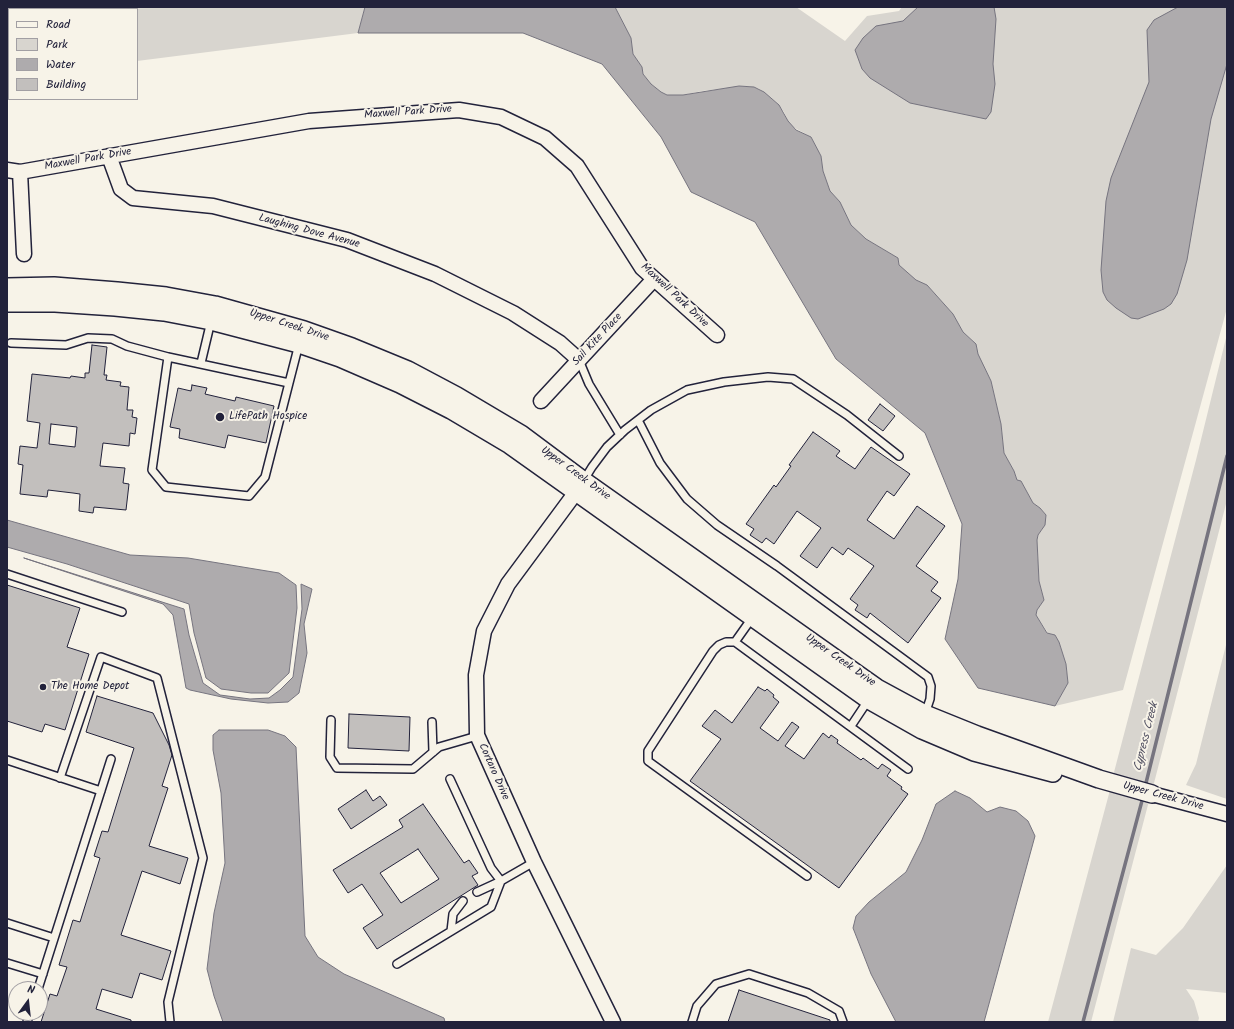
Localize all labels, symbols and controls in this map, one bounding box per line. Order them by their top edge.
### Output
legend [8,8,138,100]
text: Road [46,15,70,34]
text: Park [46,35,68,54]
text: Water [46,55,75,74]
text: Building [46,75,86,94]
street label: Maxwell Park Drive [364,103,452,123]
street label: Maxwell Park Drive [44,146,132,174]
street label: Laughing Dove Avenue [257,212,361,252]
street label: Maxwell Park Drive [637,261,711,331]
street label: Upper Creek Drive [248,307,330,345]
street label: Sail Kite Place [570,311,626,369]
place label: LifePath Hospice [229,410,307,424]
marker: LifePath Hospice [214,411,226,423]
street label: Upper Creek Drive [538,444,612,504]
street label: Upper Creek Drive [802,632,878,690]
place label: The Home Depot [51,680,129,694]
marker: The Home Depot [38,682,48,692]
water label: Cypress Creek [1131,701,1163,773]
street label: Cortaro Drive [475,742,511,802]
street label: Upper Creek Drive [1121,780,1205,814]
north arrow [8,981,48,1021]
text: N [25,981,37,1000]

